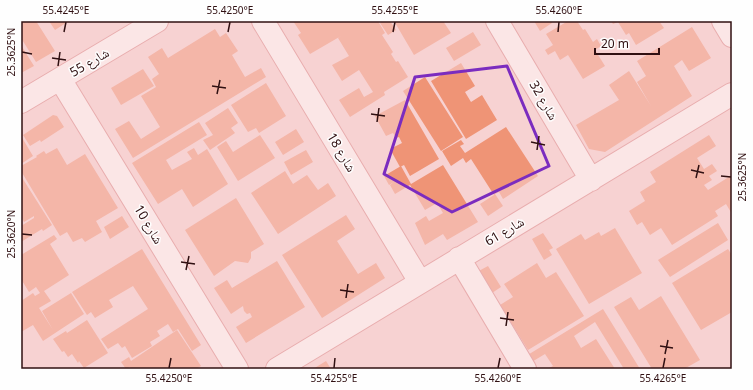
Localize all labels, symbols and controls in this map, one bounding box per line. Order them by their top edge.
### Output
text: 55.4245°E [43,3,89,17]
text: 55.4250°E [207,3,253,17]
text: 55.4255°E [372,3,418,17]
text: 55.4260°E [536,3,582,17]
text: 25.3625°N [4,28,18,76]
scale bar [595,30,659,56]
text: 20 m [601,35,629,52]
street label: شارع 55 [66,43,113,82]
street label: شارع 32 [525,77,563,124]
street label: شارع 18 [322,129,361,176]
text: 25.3625°N [735,153,749,201]
street label: شارع 10 [129,201,168,248]
text: 25.3620°N [4,210,18,258]
street label: شارع 61 [481,212,528,251]
text: 55.4250°E [146,371,192,385]
text: 55.4255°E [311,371,357,385]
text: 55.4260°E [475,371,521,385]
text: 55.4265°E [640,371,686,385]

